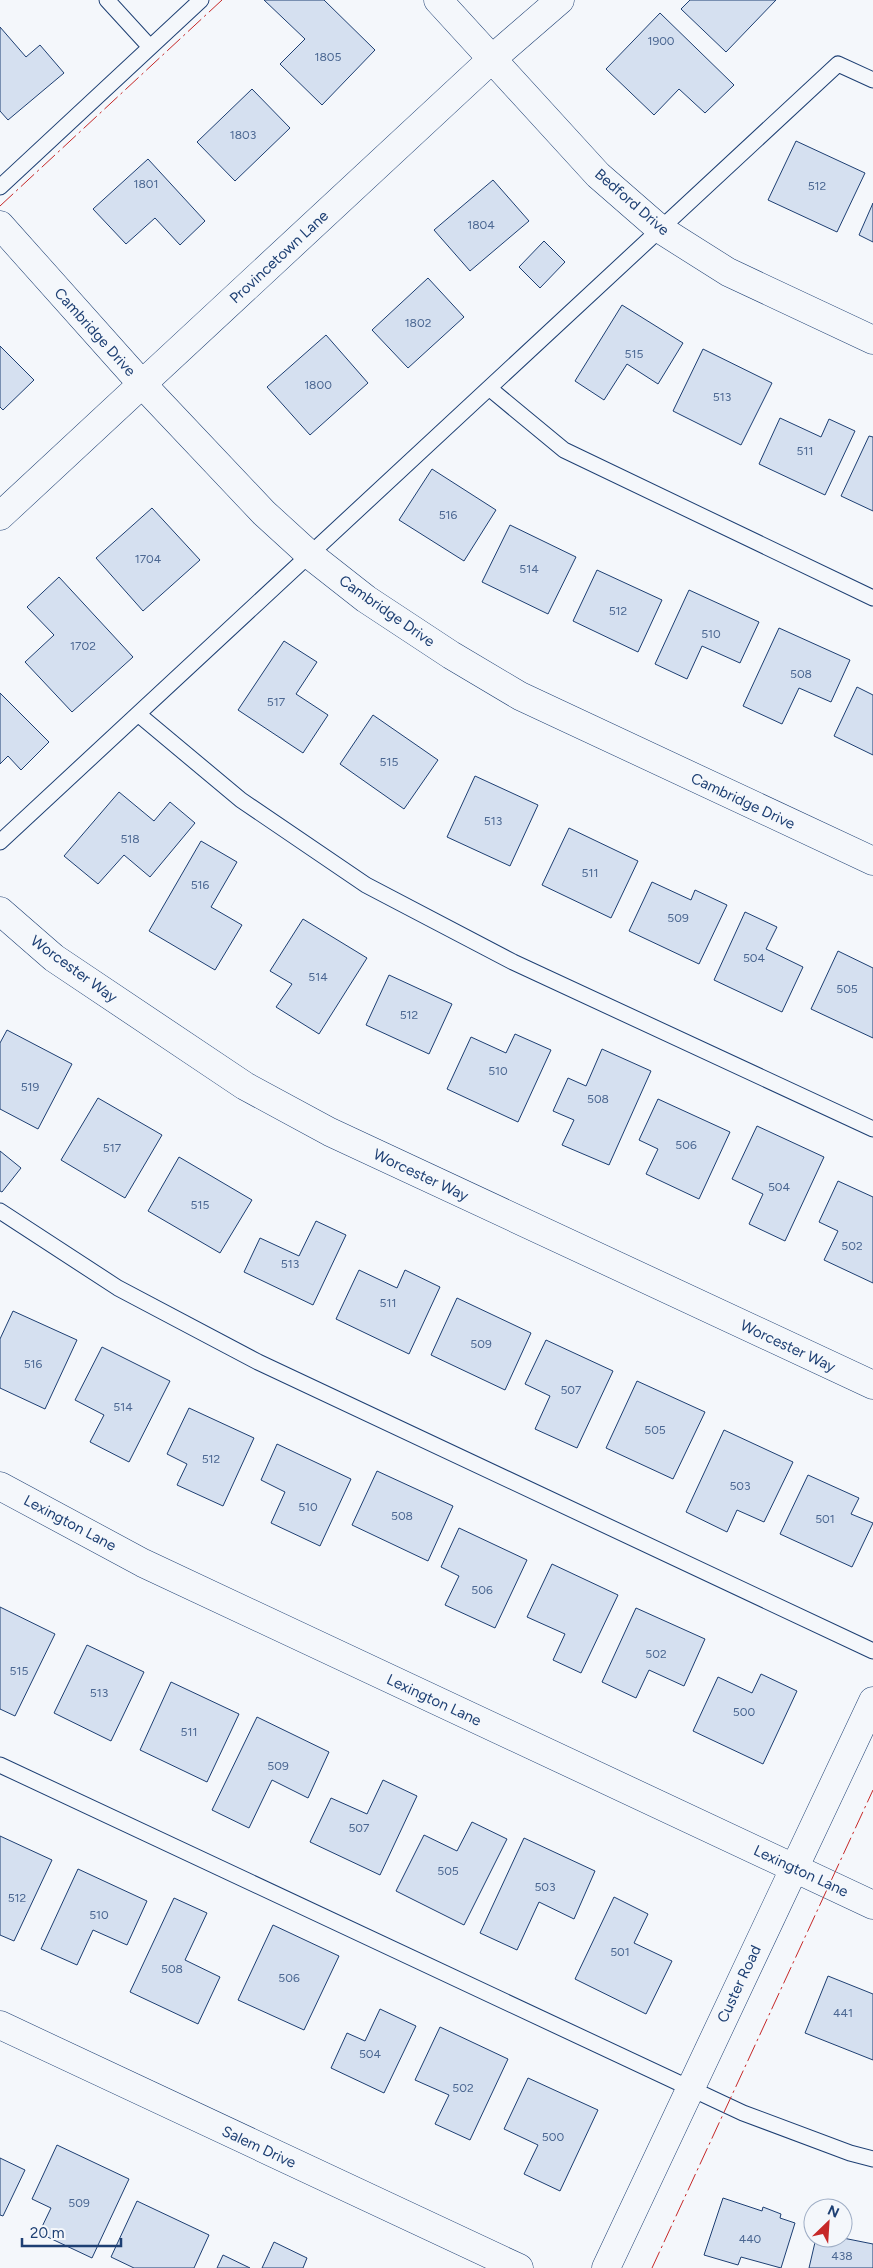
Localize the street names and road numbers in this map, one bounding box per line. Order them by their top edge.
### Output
street label: Bedford Drive [591,165,673,239]
street label: Provincetown Lane [226,207,332,307]
street label: Cambridge Drive [51,284,139,380]
street label: Cambridge Drive [336,571,438,651]
street label: Cambridge Drive [688,769,798,833]
street label: Worcester Way [27,932,121,1007]
street label: Worcester Way [371,1145,471,1205]
street label: Worcester Way [738,1316,838,1376]
street label: Lexington Lane [21,1491,119,1555]
street label: Lexington Lane [384,1670,484,1730]
street label: Lexington Lane [751,1841,851,1901]
street label: Custer Road [713,1942,765,2026]
street label: Salem Drive [219,2122,299,2172]

